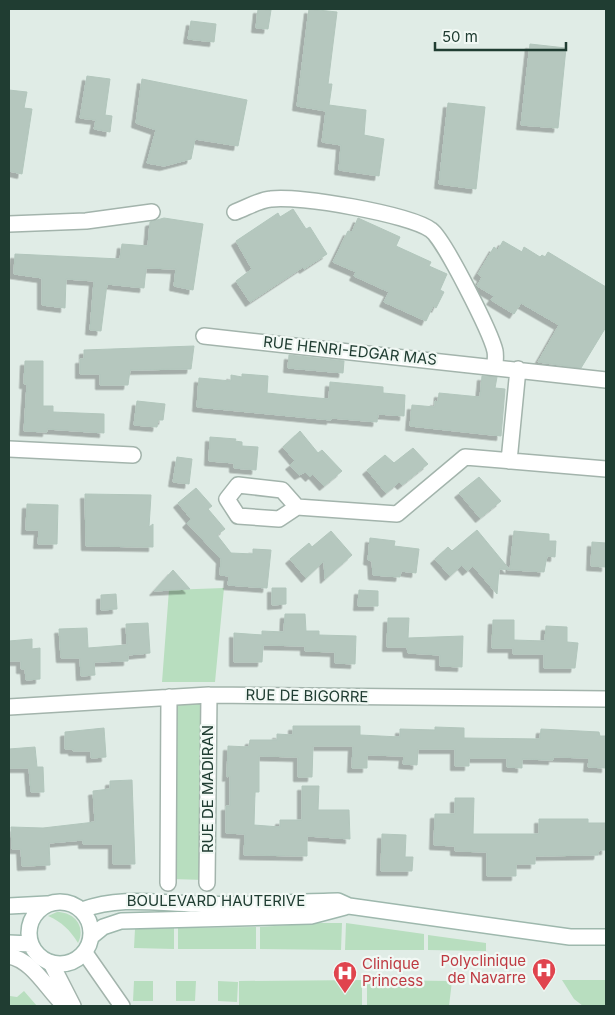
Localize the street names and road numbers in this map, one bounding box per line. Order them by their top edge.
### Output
street label: RUE HENRI-EDGAR MAS [262,332,438,369]
street label: RUE DE BIGORRE [245,685,369,706]
street label: RUE DE MADIRAN [198,725,217,853]
street label: BOULEVARD HAUTERIVE [127,891,305,910]

